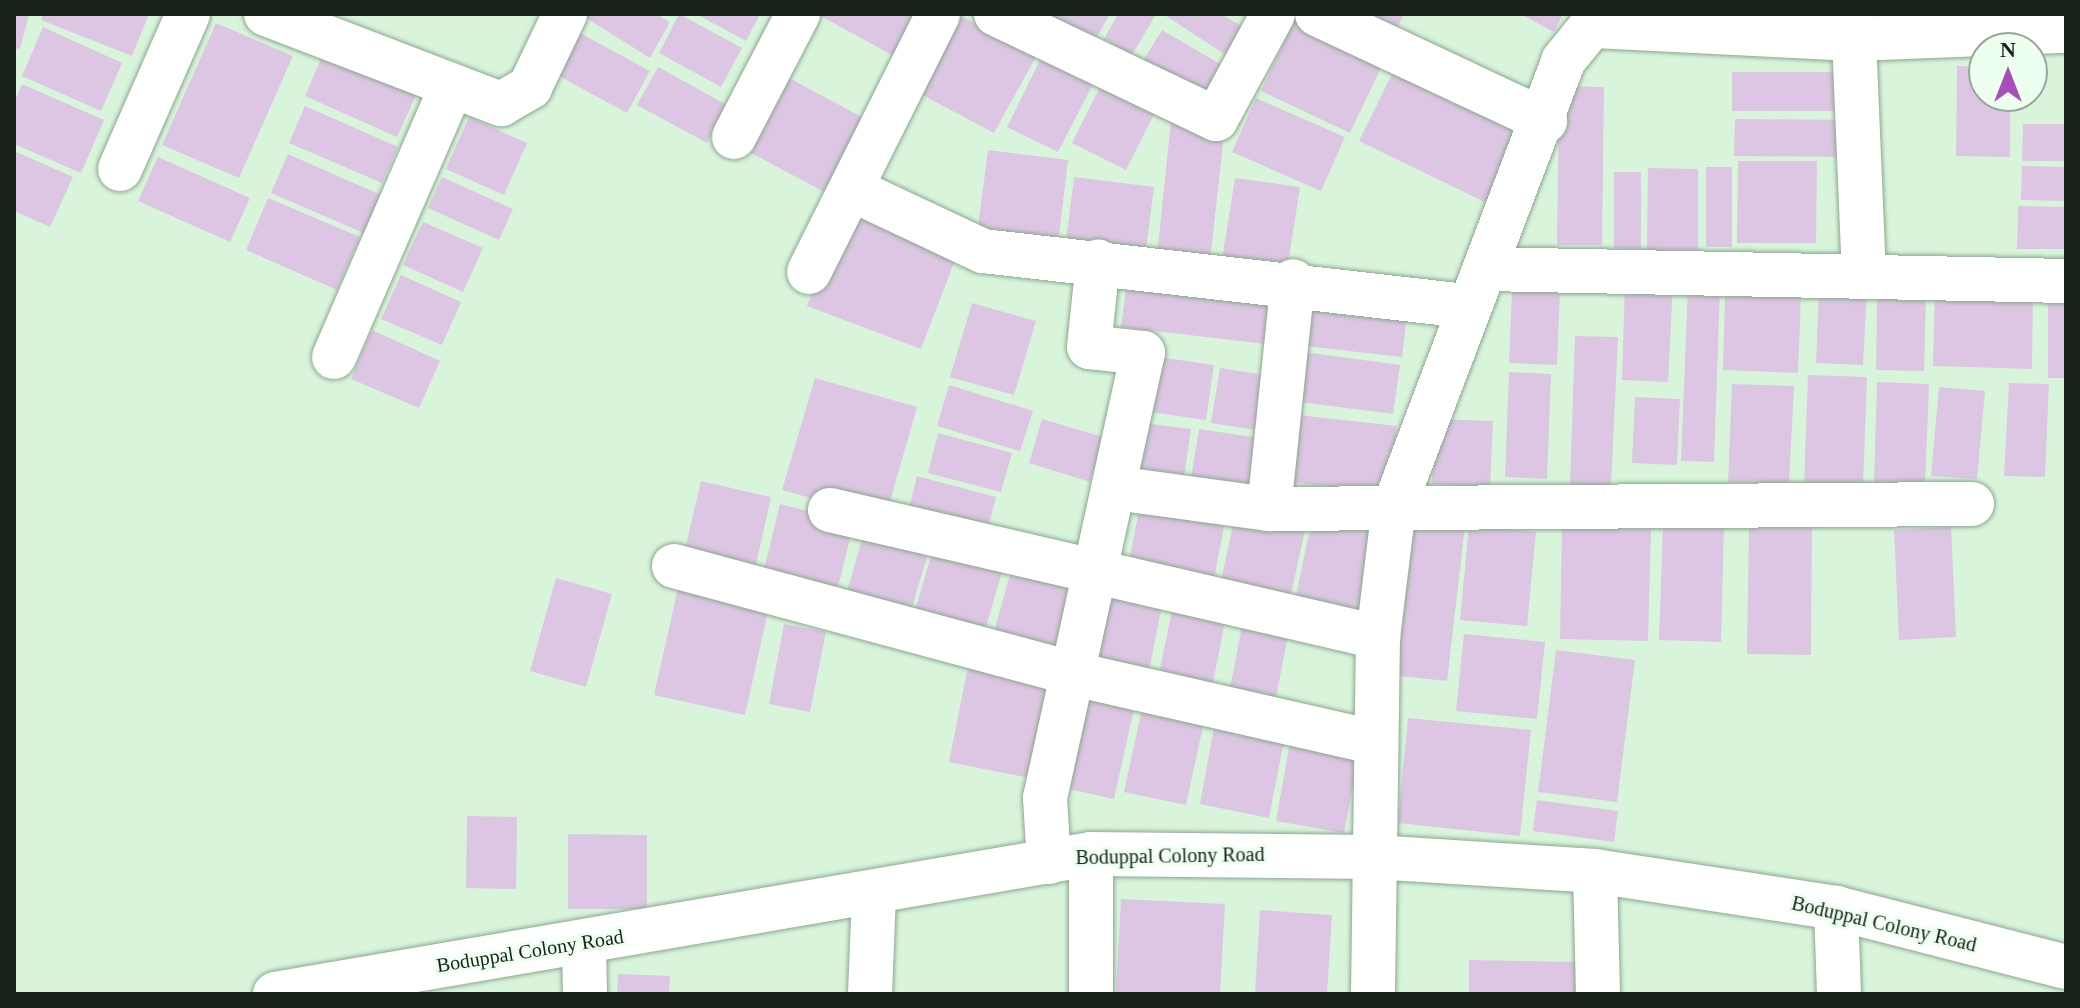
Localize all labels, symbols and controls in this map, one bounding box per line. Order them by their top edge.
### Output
north arrow [1968,32,2048,112]
text: N [2000,37,2016,62]
street label: Boduppal Colony Road [1075,842,1265,870]
street label: Boduppal Colony Road [1789,891,1979,957]
street label: Boduppal Colony Road [435,924,625,978]

